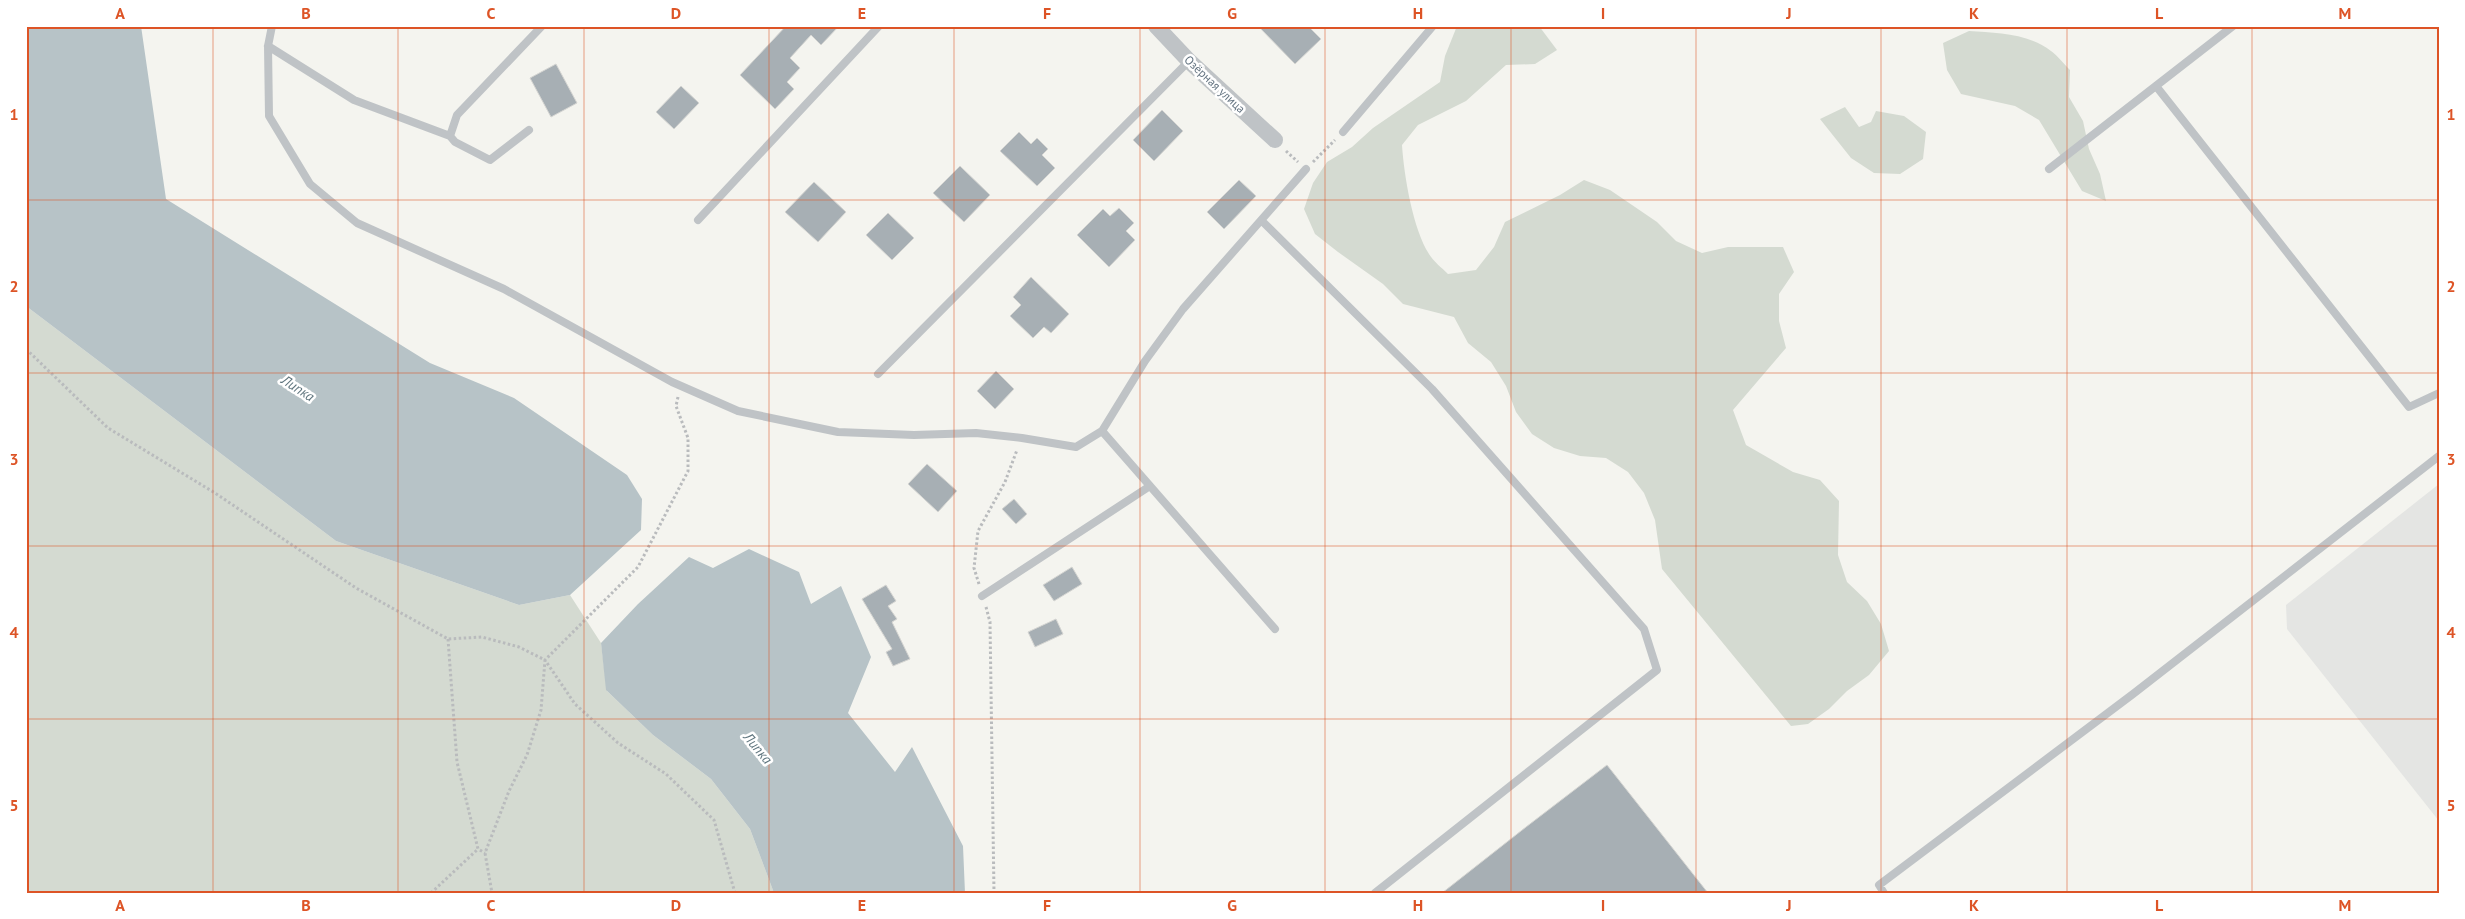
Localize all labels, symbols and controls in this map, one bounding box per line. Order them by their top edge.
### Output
text: A [115,3,125,23]
text: B [301,3,311,23]
text: C [487,3,496,23]
text: D [671,3,681,23]
text: E [858,3,866,23]
text: F [1043,3,1051,23]
text: G [1227,3,1237,23]
text: H [1413,3,1423,23]
text: I [1601,3,1605,23]
text: J [1785,3,1792,23]
text: K [1969,3,1979,23]
text: L [2155,3,2164,23]
text: M [2339,3,2351,23]
street label: Озёрная улица [1181,52,1249,116]
text: 1 [9,104,19,124]
text: 1 [2446,104,2456,124]
text: 2 [9,276,19,296]
text: 2 [2446,276,2456,296]
water label: Липка [277,370,318,405]
text: 3 [9,449,19,469]
text: 3 [2446,449,2456,469]
text: 4 [9,622,19,642]
text: 4 [2446,622,2456,642]
water label: Липка [739,728,776,768]
text: 5 [9,795,19,815]
text: 5 [2446,795,2456,815]
text: A [115,895,125,915]
text: B [301,895,311,915]
text: C [487,895,496,915]
text: D [671,895,681,915]
text: E [858,895,866,915]
text: F [1043,895,1051,915]
text: G [1227,895,1237,915]
text: H [1413,895,1423,915]
text: I [1601,895,1605,915]
text: J [1785,895,1792,915]
text: K [1969,895,1979,915]
text: L [2155,895,2164,915]
text: M [2339,895,2351,915]

